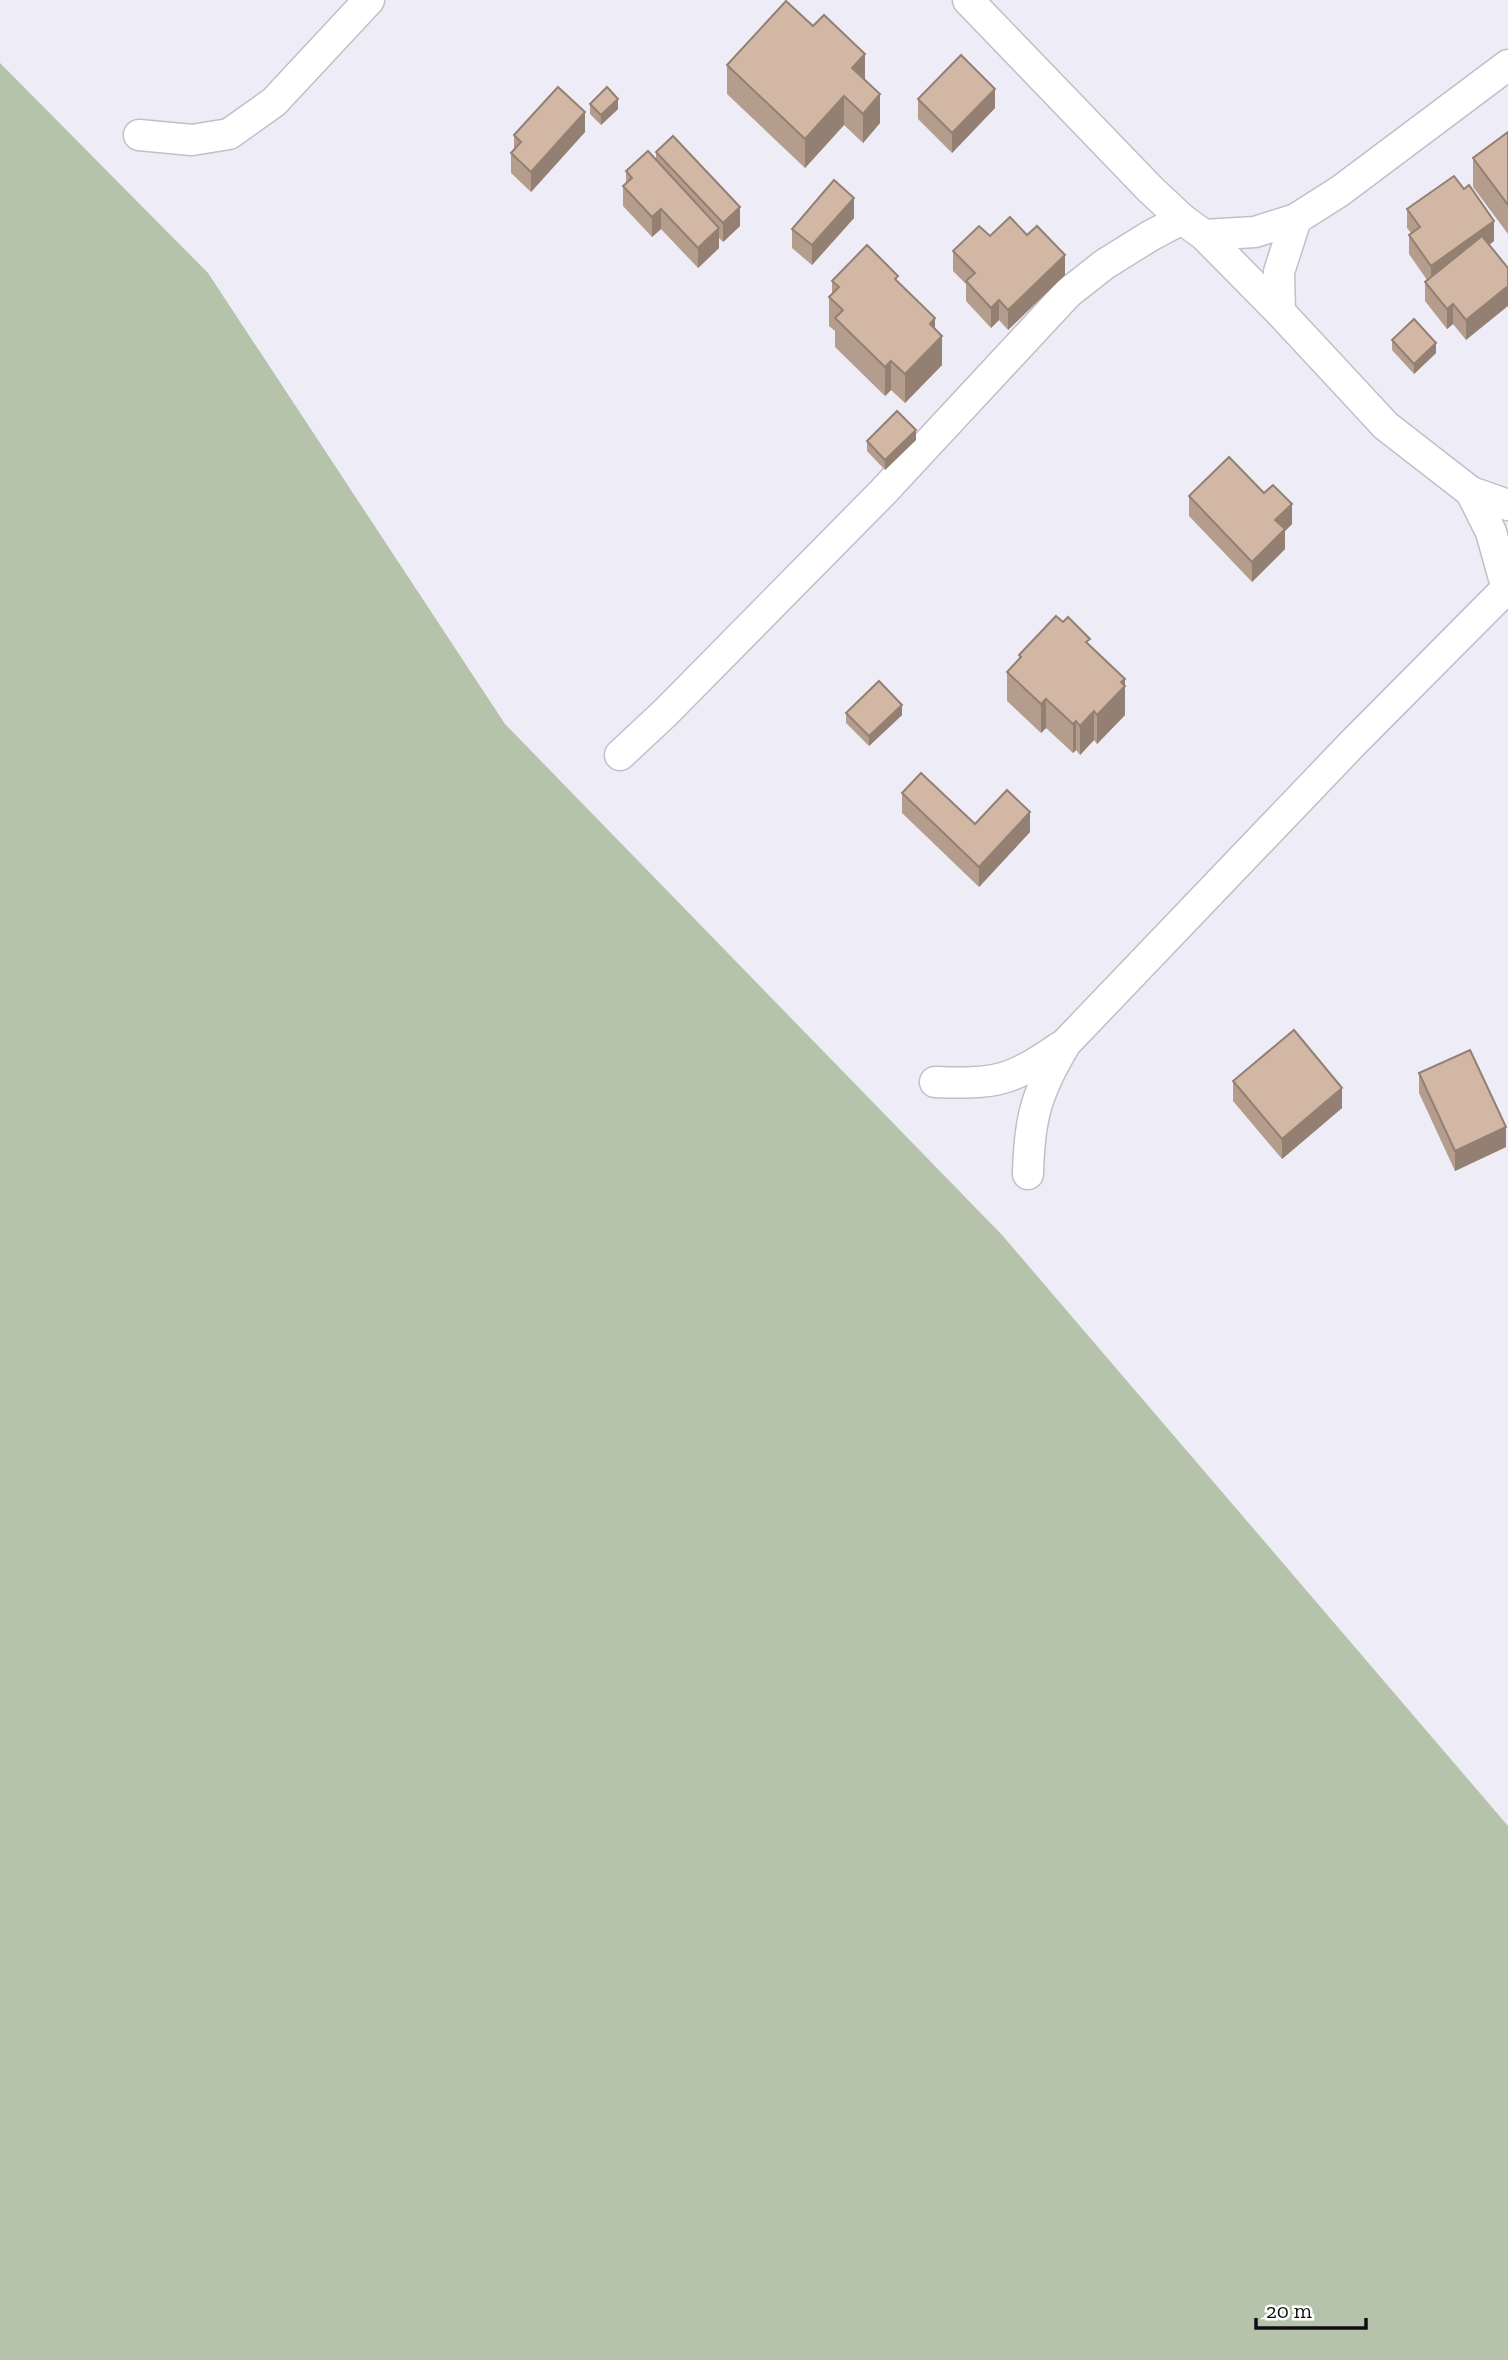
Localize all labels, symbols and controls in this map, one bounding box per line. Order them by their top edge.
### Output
scale bar [1256,2286,1366,2330]
text: 20 m [1266,2298,1312,2323]

